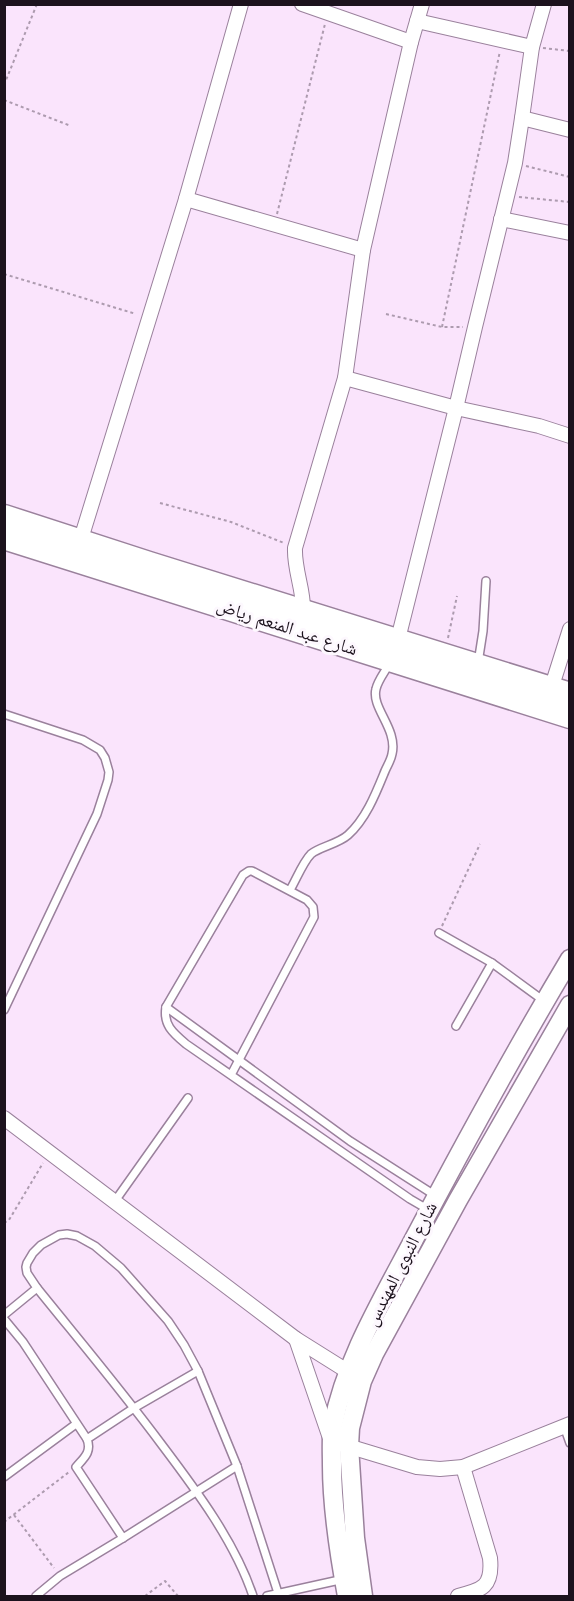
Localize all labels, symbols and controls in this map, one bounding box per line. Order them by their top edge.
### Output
street label: شارع عبد المنعم رياض [214,593,360,661]
street label: شارع النبوى المهندس [359,1198,442,1330]

